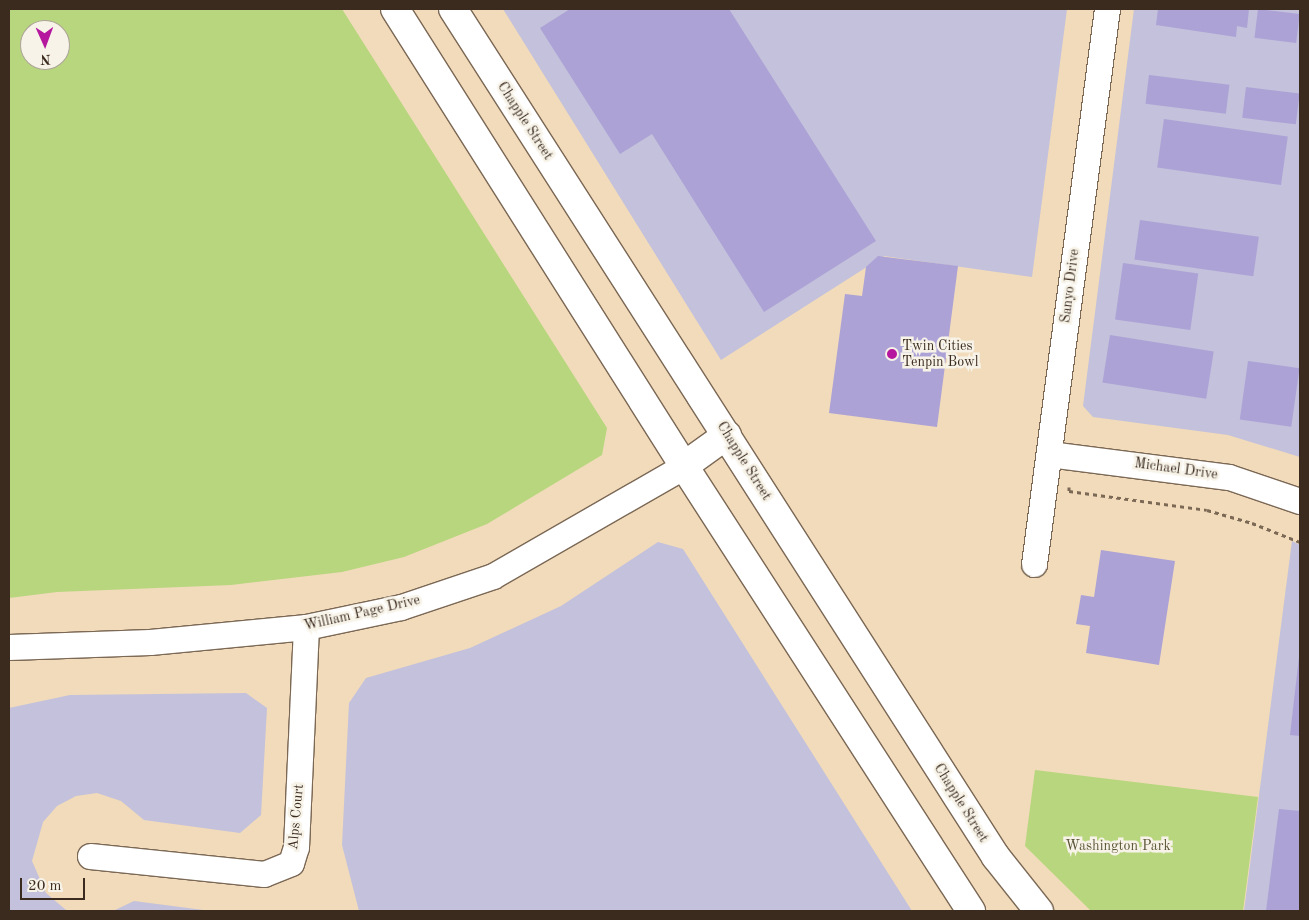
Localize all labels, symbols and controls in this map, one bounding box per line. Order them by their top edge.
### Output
north arrow [20,20,70,70]
text: N [40,52,51,66]
street label: Chapple Street [494,79,556,163]
street label: Sanyo Drive [1057,248,1083,324]
place label: Twin Cities Tenpin Bowl [902,338,979,371]
marker: Twin Cities Tenpin Bowl [886,348,898,360]
street label: Chapple Street [713,419,775,503]
street label: Michael Drive [1133,455,1219,483]
street label: William Page Drive [302,591,422,635]
street label: Chapple Street [930,761,992,845]
street label: Alps Court [285,783,307,851]
park label: Washington Park [1065,838,1171,854]
scale bar [22,868,88,900]
text: 20 m [28,879,62,894]

